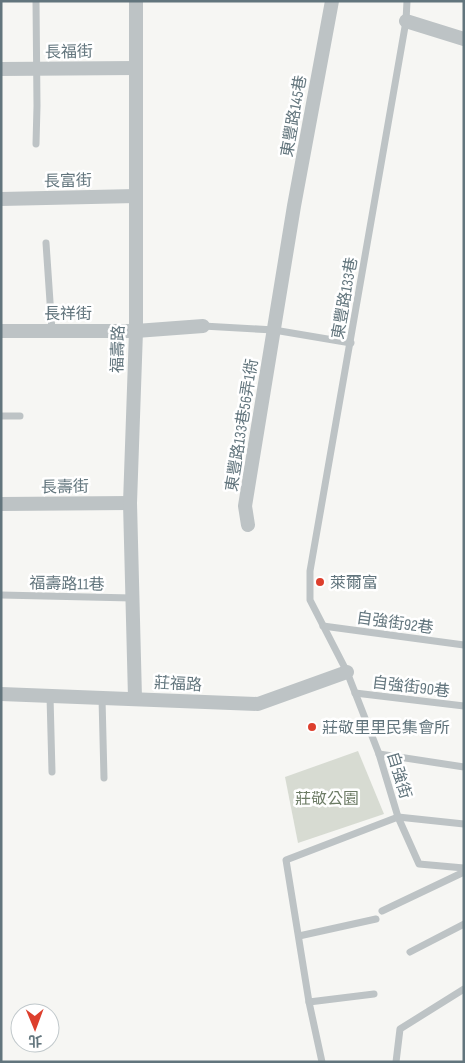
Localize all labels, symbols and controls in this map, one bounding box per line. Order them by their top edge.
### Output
street label: 長福街 [45,43,93,62]
street label: 東豐路145巷 [278,74,311,159]
street label: 長富街 [44,172,92,191]
street label: 東豐路133巷 [329,256,362,341]
street label: 長祥街 [44,305,92,324]
street label: 福壽路 [108,325,129,373]
street label: 東豐路133巷56弄1衖 [223,358,262,493]
street label: 長壽街 [41,478,89,497]
street label: 福壽路11巷 [29,574,105,595]
place label: 萊爾富 [330,574,378,593]
marker: 萊爾富 [314,576,326,588]
street label: 自強街92巷 [355,609,435,638]
street label: 自強街90巷 [371,673,451,702]
street label: 莊福路 [153,674,202,695]
place label: 莊敬里里民集會所 [322,719,450,738]
marker: 莊敬里里民集會所 [306,721,318,733]
street label: 自強街 [382,750,415,801]
park label: 莊敬公園 [295,790,359,809]
north arrow [10,1003,60,1053]
text: 北 [28,1032,42,1049]

